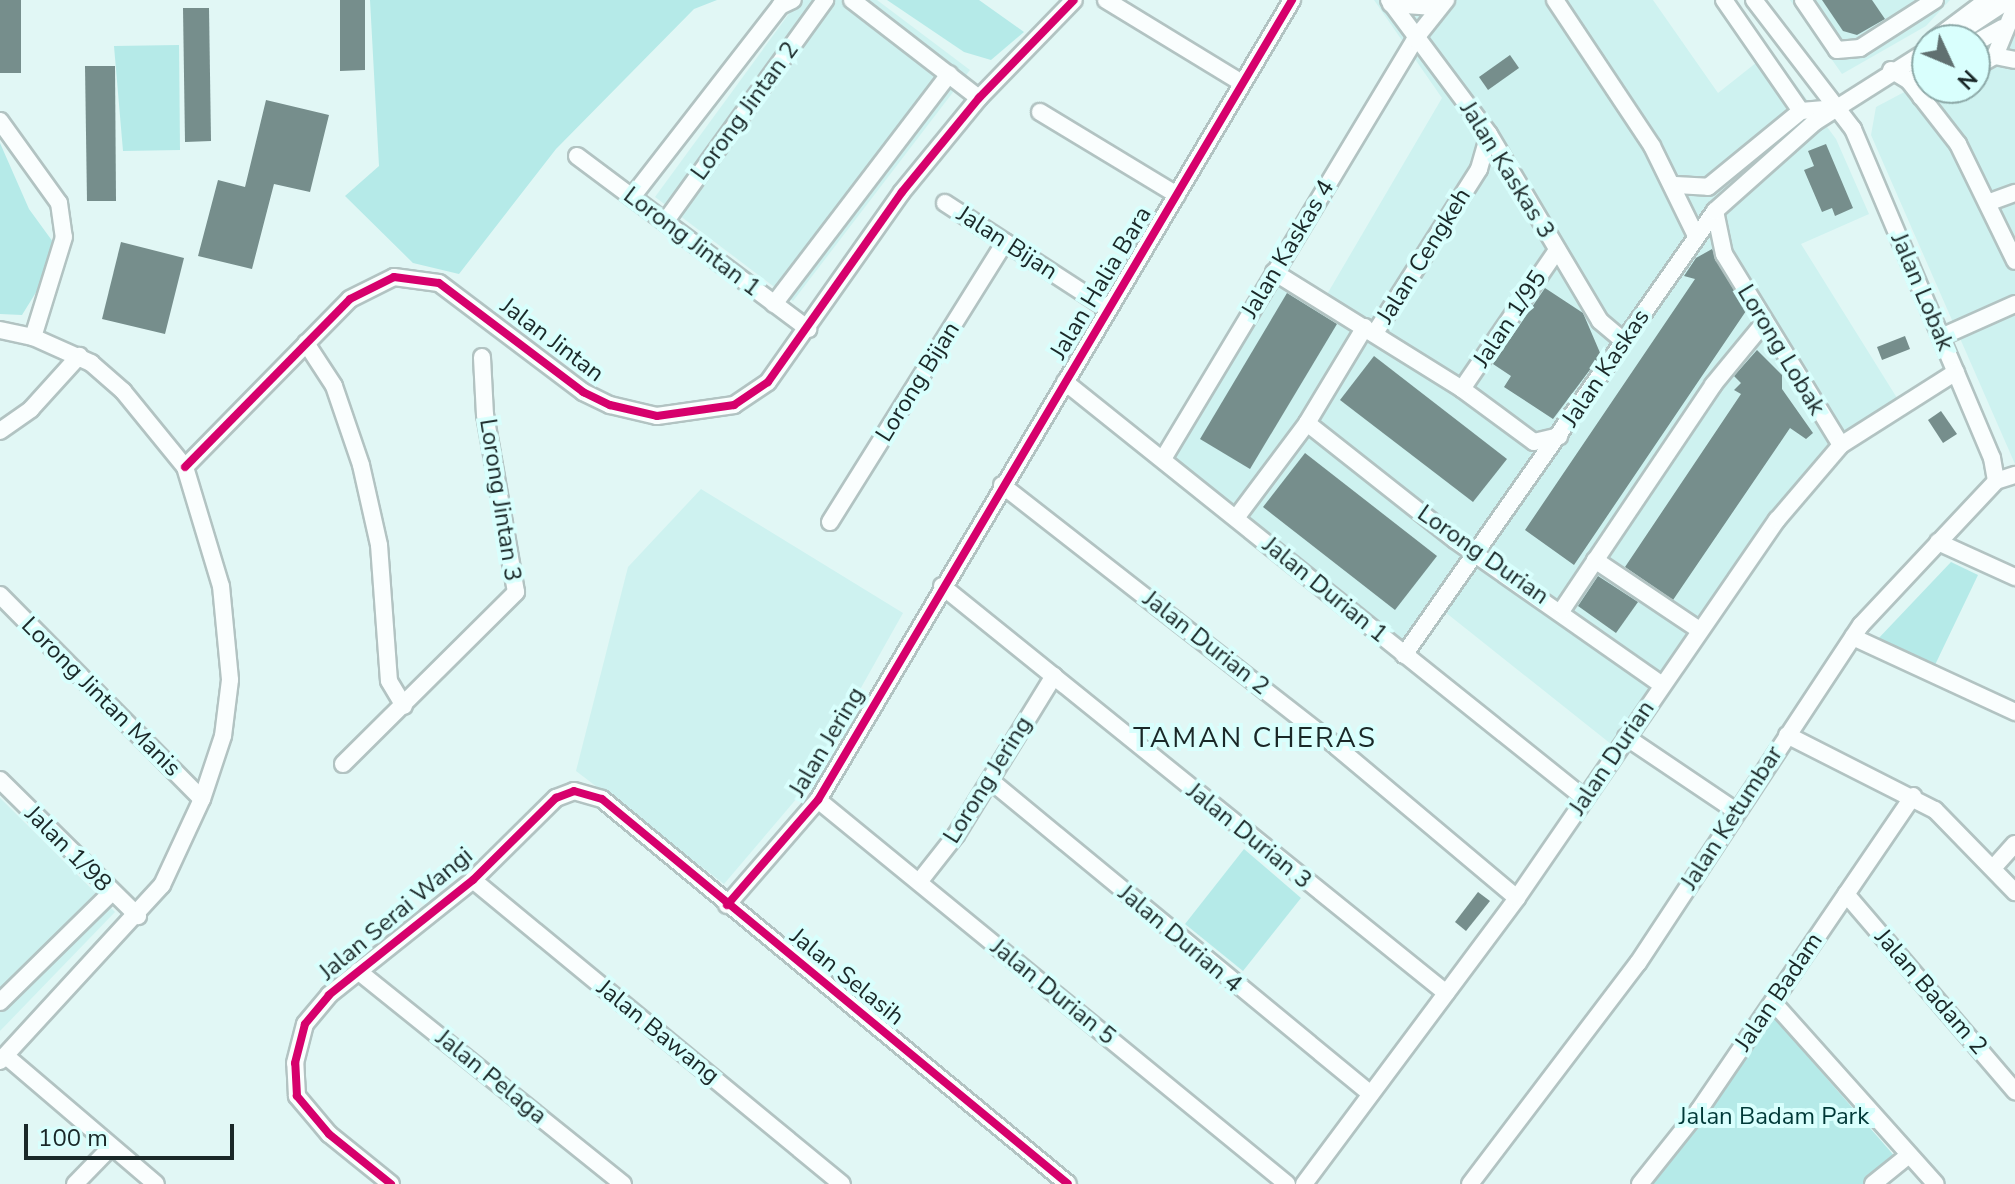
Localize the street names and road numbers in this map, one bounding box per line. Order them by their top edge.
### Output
street label: Lorong Jintan 2 [685,36,805,186]
street label: Jalan Kaskas 3 [1453,96,1561,244]
street label: Jalan Kaskas 4 [1235,175,1341,323]
street label: Lorong Jintan 1 [618,181,766,303]
street label: Jalan Cengkeh [1371,183,1477,329]
street label: Jalan Bijan [951,200,1063,286]
street label: Jalan Halia Bara [1044,202,1158,364]
street label: Jalan Lobak [1884,229,1960,355]
street label: Jalan 1/95 [1467,265,1553,373]
street label: Lorong Lobak [1731,280,1831,420]
street label: Jalan Jintan [495,292,609,388]
street label: Jalan Kaskas [1556,304,1656,432]
street label: Lorong Bijan [870,317,966,447]
street label: Lorong Jintan 3 [473,417,527,583]
street label: Lorong Durian [1412,499,1554,611]
street label: Jalan Durian 1 [1257,531,1393,649]
street label: Jalan Durian 2 [1137,585,1275,701]
street label: Lorong Jintan Manis [15,611,187,783]
street label: Jalan Jering [783,682,871,802]
street label: Jalan Durian [1563,695,1661,821]
street label: Lorong Jering [938,711,1038,849]
street label: Jalan Ketumbar [1675,741,1789,895]
street label: Jalan Durian 3 [1181,777,1317,895]
street label: Jalan 1/98 [19,800,117,898]
street label: Jalan Serai Wangi [313,841,479,987]
street label: Jalan Durian 4 [1112,879,1248,999]
street label: Jalan Selasih [784,922,910,1032]
street label: Jalan Badam 2 [1869,923,1993,1061]
street label: Jalan Badam [1729,927,1829,1057]
street label: Jalan Durian 5 [985,933,1121,1051]
street label: Jalan Bawang [591,974,725,1090]
street label: Jalan Pelaga [430,1024,552,1130]

